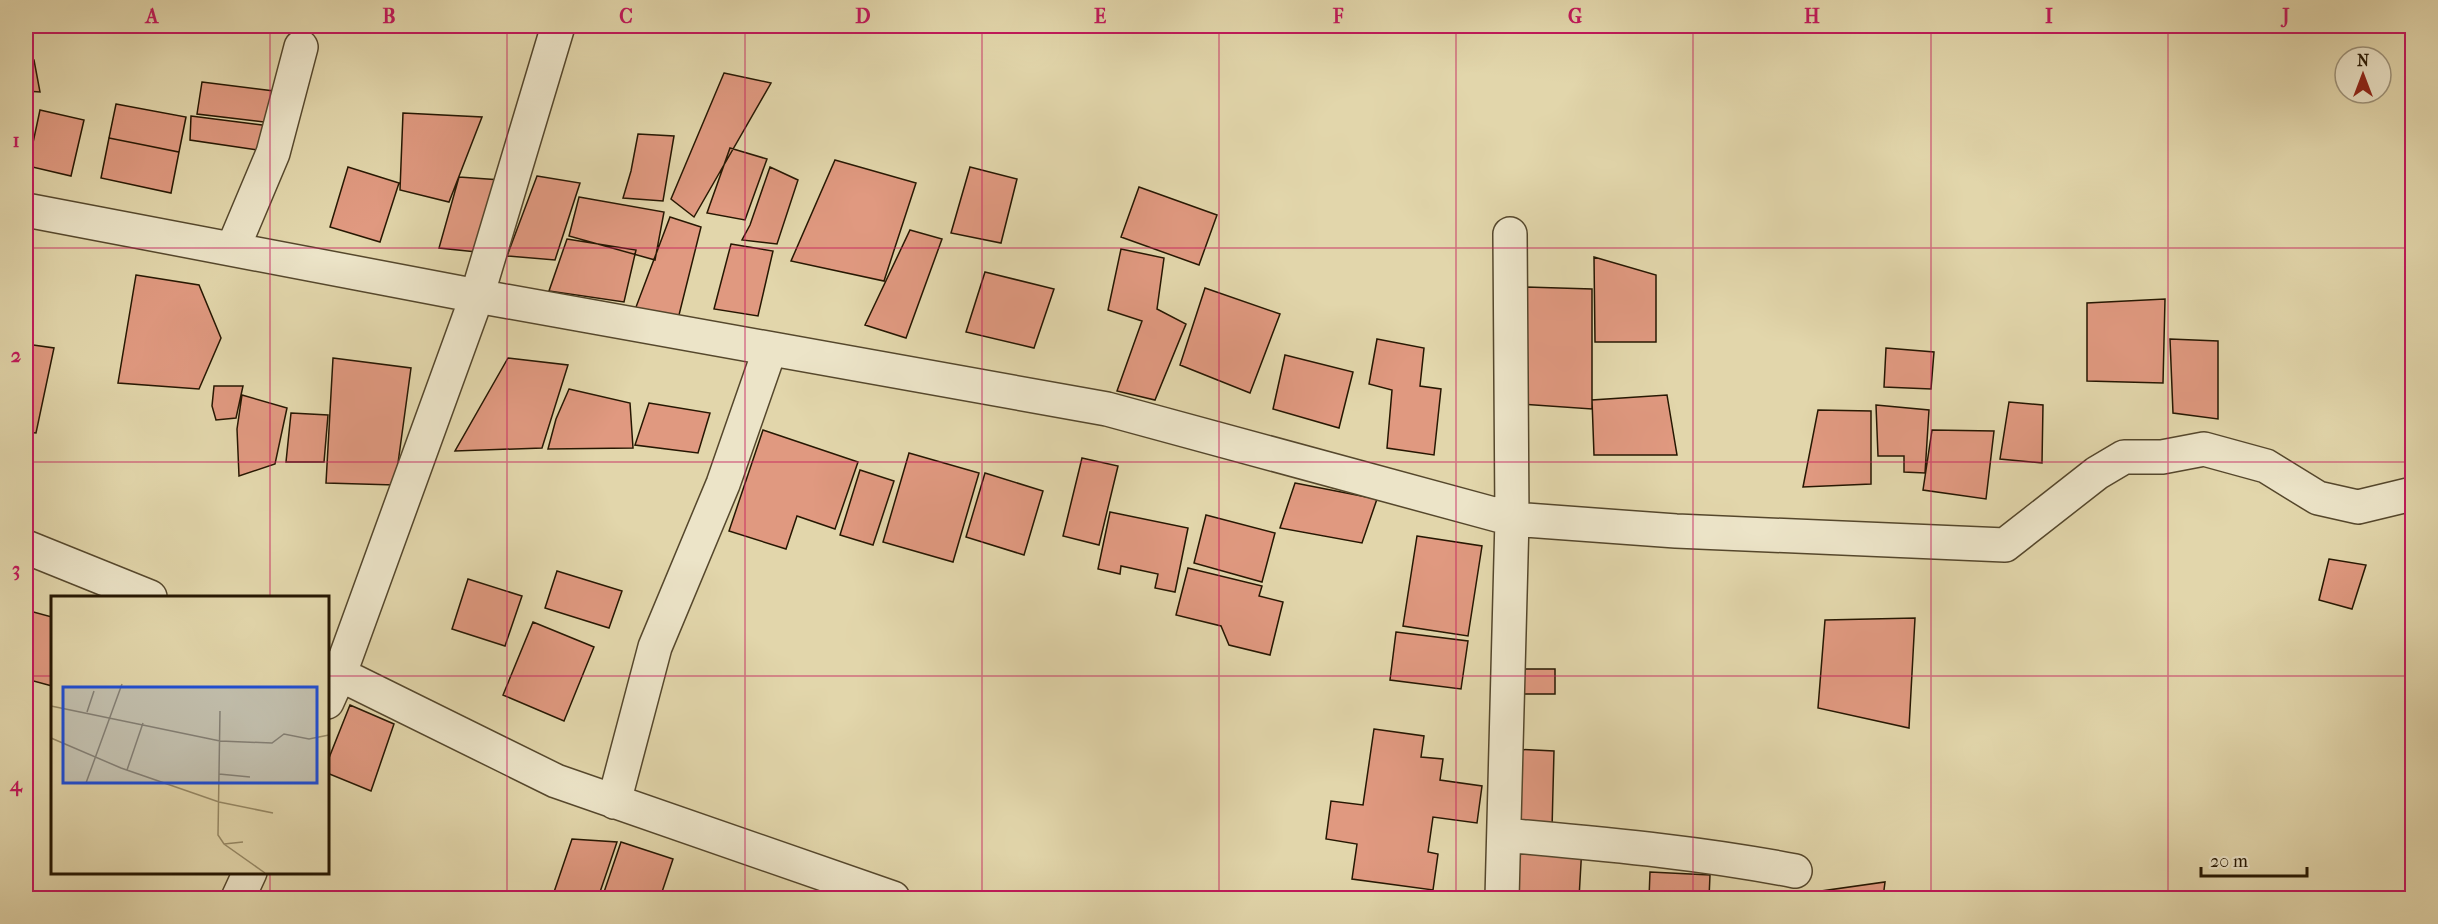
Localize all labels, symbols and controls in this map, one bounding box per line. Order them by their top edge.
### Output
text: A [144,5,160,28]
text: B [382,5,396,28]
text: C [619,5,633,28]
text: D [855,5,871,28]
text: E [1094,5,1106,28]
text: F [1332,5,1344,28]
text: G [1568,5,1582,28]
text: H [1804,5,1820,28]
text: I [2045,5,2053,28]
text: J [2280,5,2290,28]
north arrow [2333,45,2393,105]
text: N [2357,51,2370,70]
text: 1 [12,129,20,152]
text: 2 [11,344,21,367]
text: 3 [12,558,20,581]
inset map [51,596,328,873]
text: 4 [9,773,23,797]
scale bar [2201,840,2308,878]
text: 20 m [2210,851,2248,872]

